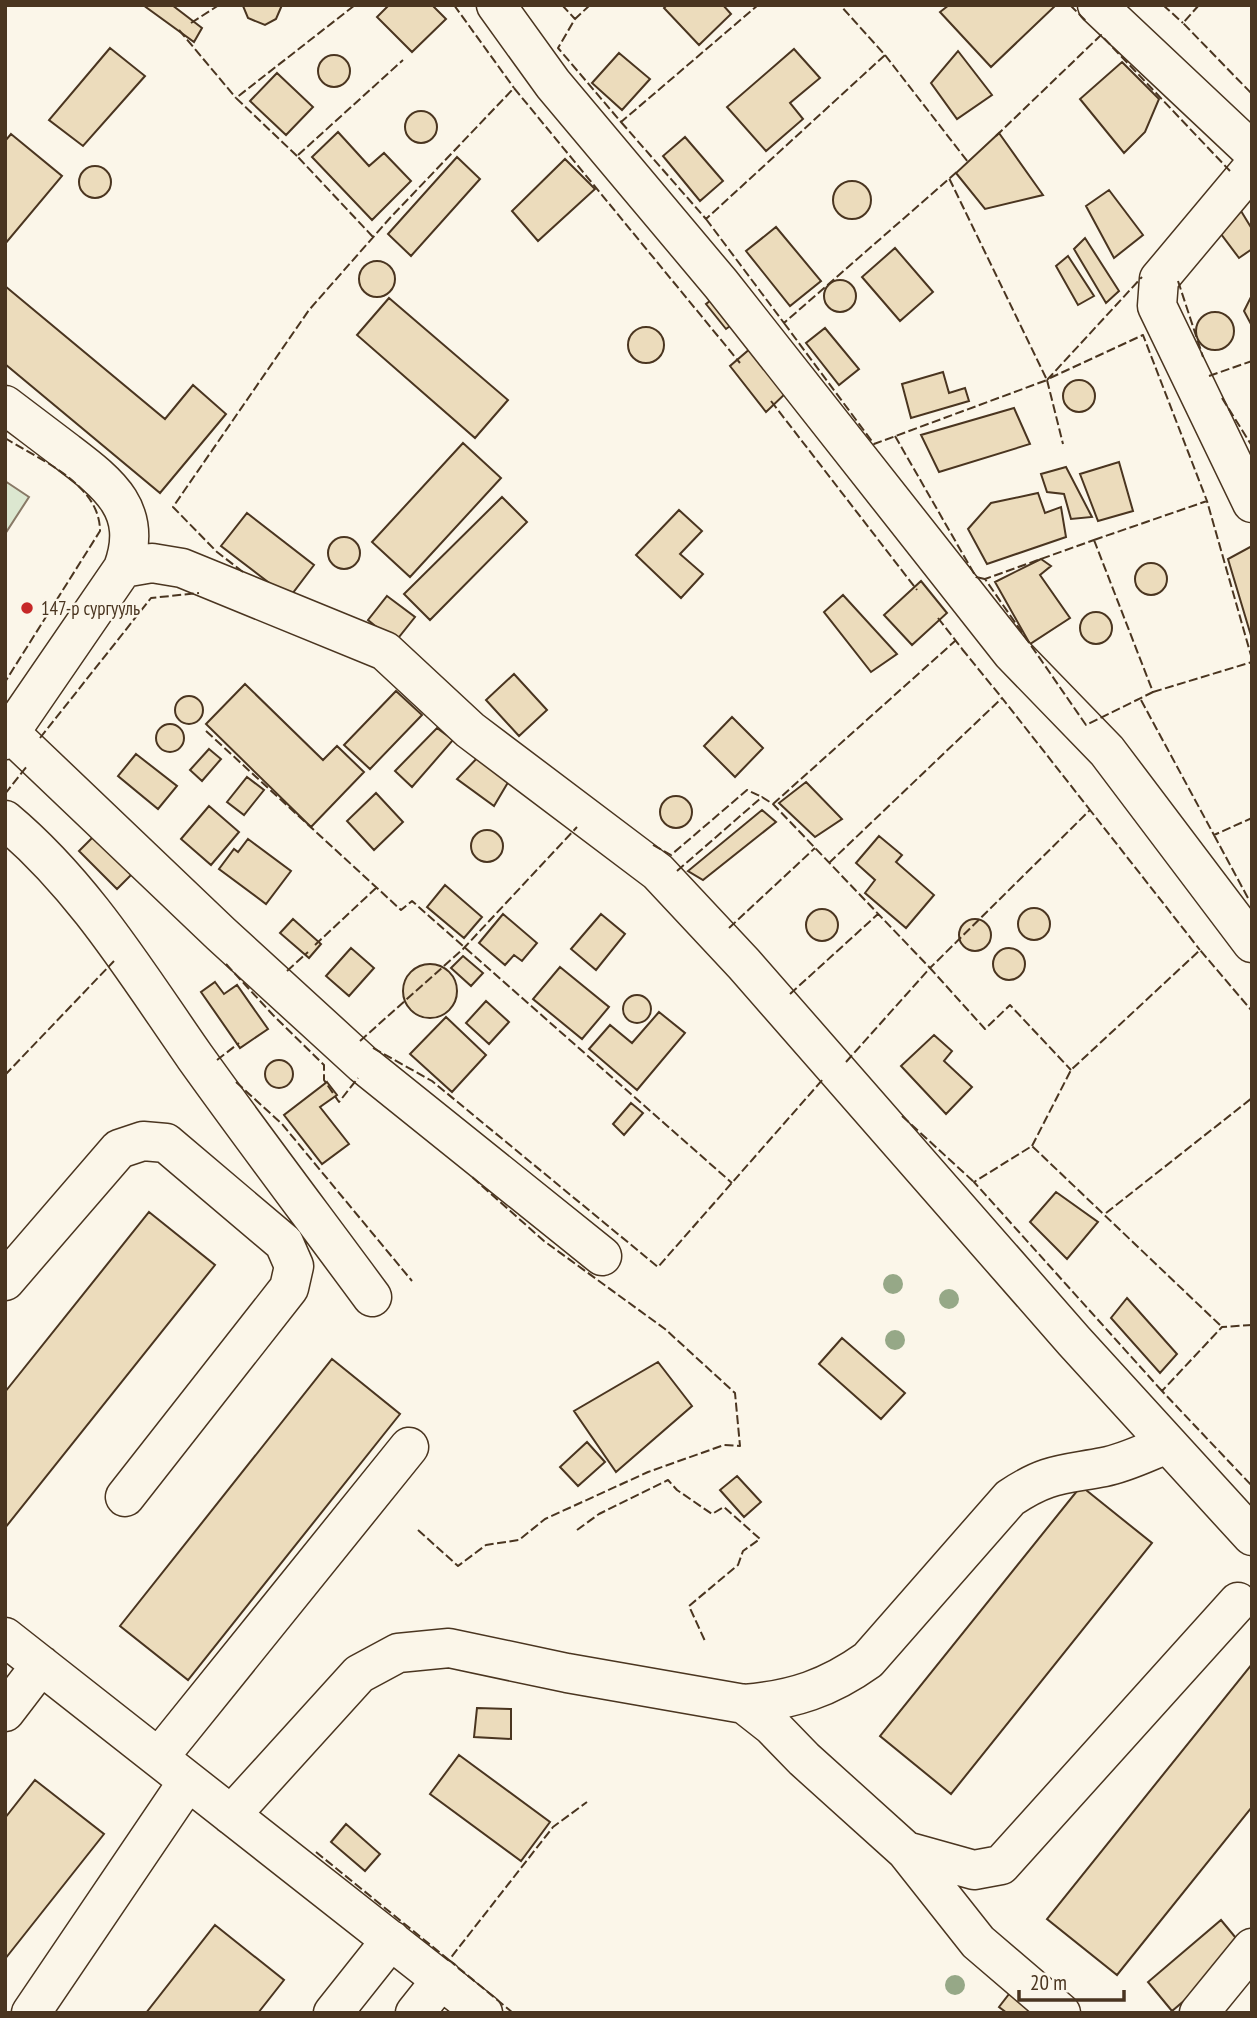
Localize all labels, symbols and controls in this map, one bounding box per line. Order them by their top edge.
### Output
place label: 147-р сургууль [41,596,140,620]
marker: 147-р сургууль [19,600,35,616]
scale bar [1019,1958,1124,2002]
text: 20 m [1030,1969,1067,1996]

